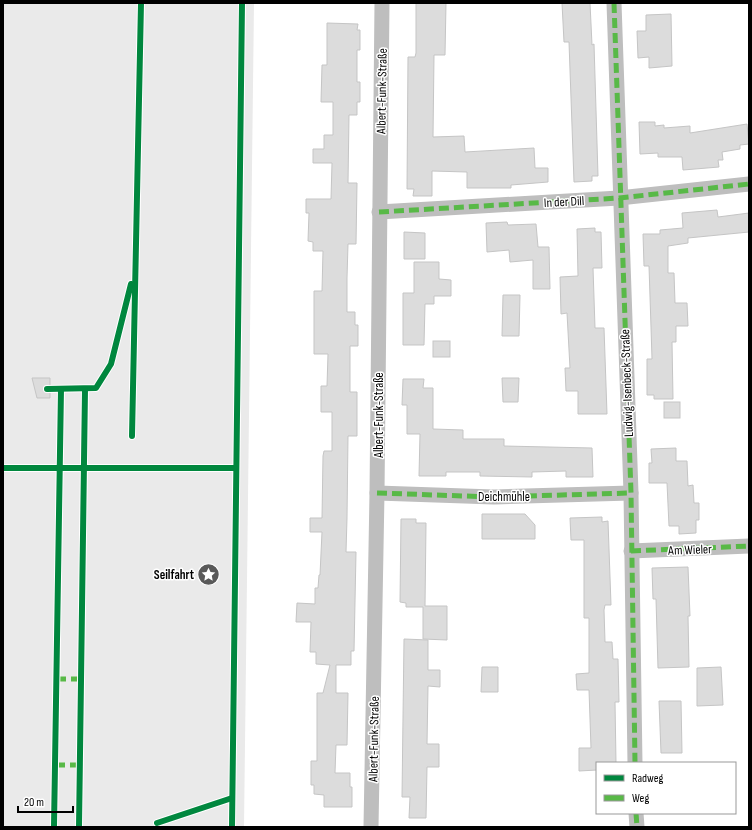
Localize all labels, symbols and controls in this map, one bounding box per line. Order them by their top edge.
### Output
street label: Albert-Funk-Straße [373,48,391,135]
street label: In der Dill [543,193,585,211]
street label: Ludwig-Isenbeck-Straße [617,329,637,437]
street label: Albert-Funk-Straße [371,372,387,459]
street label: Deichmühle [478,489,530,505]
street label: Am Wieler [667,541,712,559]
place icon: Seilfahrt [196,561,222,587]
place label: Seilfahrt [154,567,195,583]
street label: Albert-Funk-Straße [365,696,383,783]
legend [596,762,736,814]
text: Radweg [632,771,664,786]
scale bar [18,788,73,814]
text: Weg [632,791,649,806]
text: 20 m [24,795,44,810]

